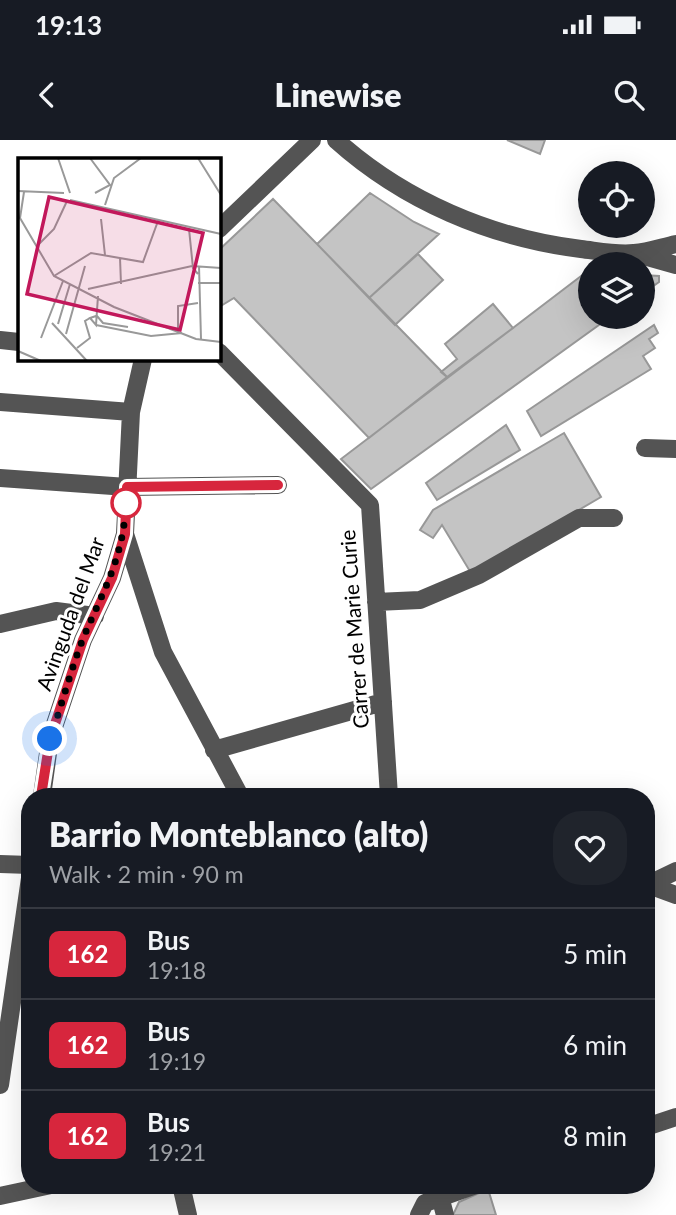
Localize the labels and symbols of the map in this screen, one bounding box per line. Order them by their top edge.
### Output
inset map [18,158,220,360]
unlabelled marker [111,488,141,518]
street label: Carrer de Marie Curie [334,529,373,729]
street label: Avinguda del Mar [30,533,109,694]
your location [32,721,67,756]

